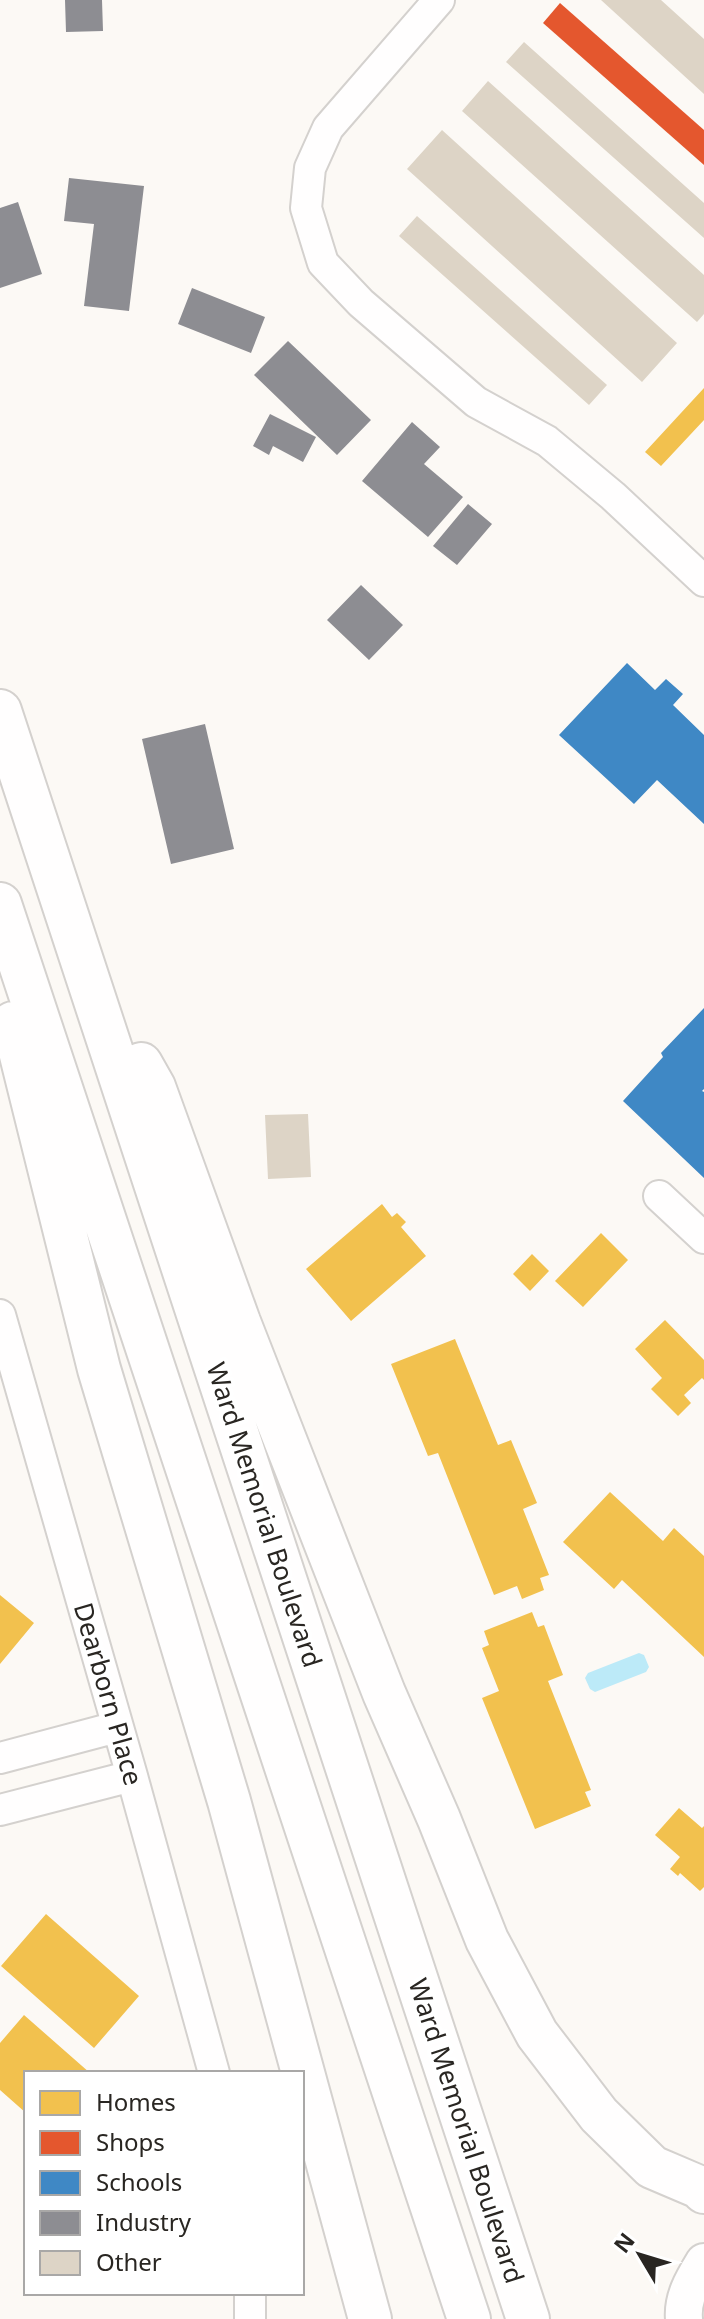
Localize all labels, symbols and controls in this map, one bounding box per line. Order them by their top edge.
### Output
street label: Ward Memorial Boulevard [199,1358,331,1672]
street label: Dearborn Place [66,1598,152,1789]
street label: Ward Memorial Boulevard [401,1974,533,2288]
legend [24,2071,304,2295]
text: Homes [96,2085,176,2118]
text: Shops [96,2125,165,2158]
text: Schools [96,2165,182,2198]
text: Industry [96,2205,192,2238]
north arrow [600,2215,680,2295]
text: N [606,2226,641,2258]
text: Other [96,2245,162,2278]

